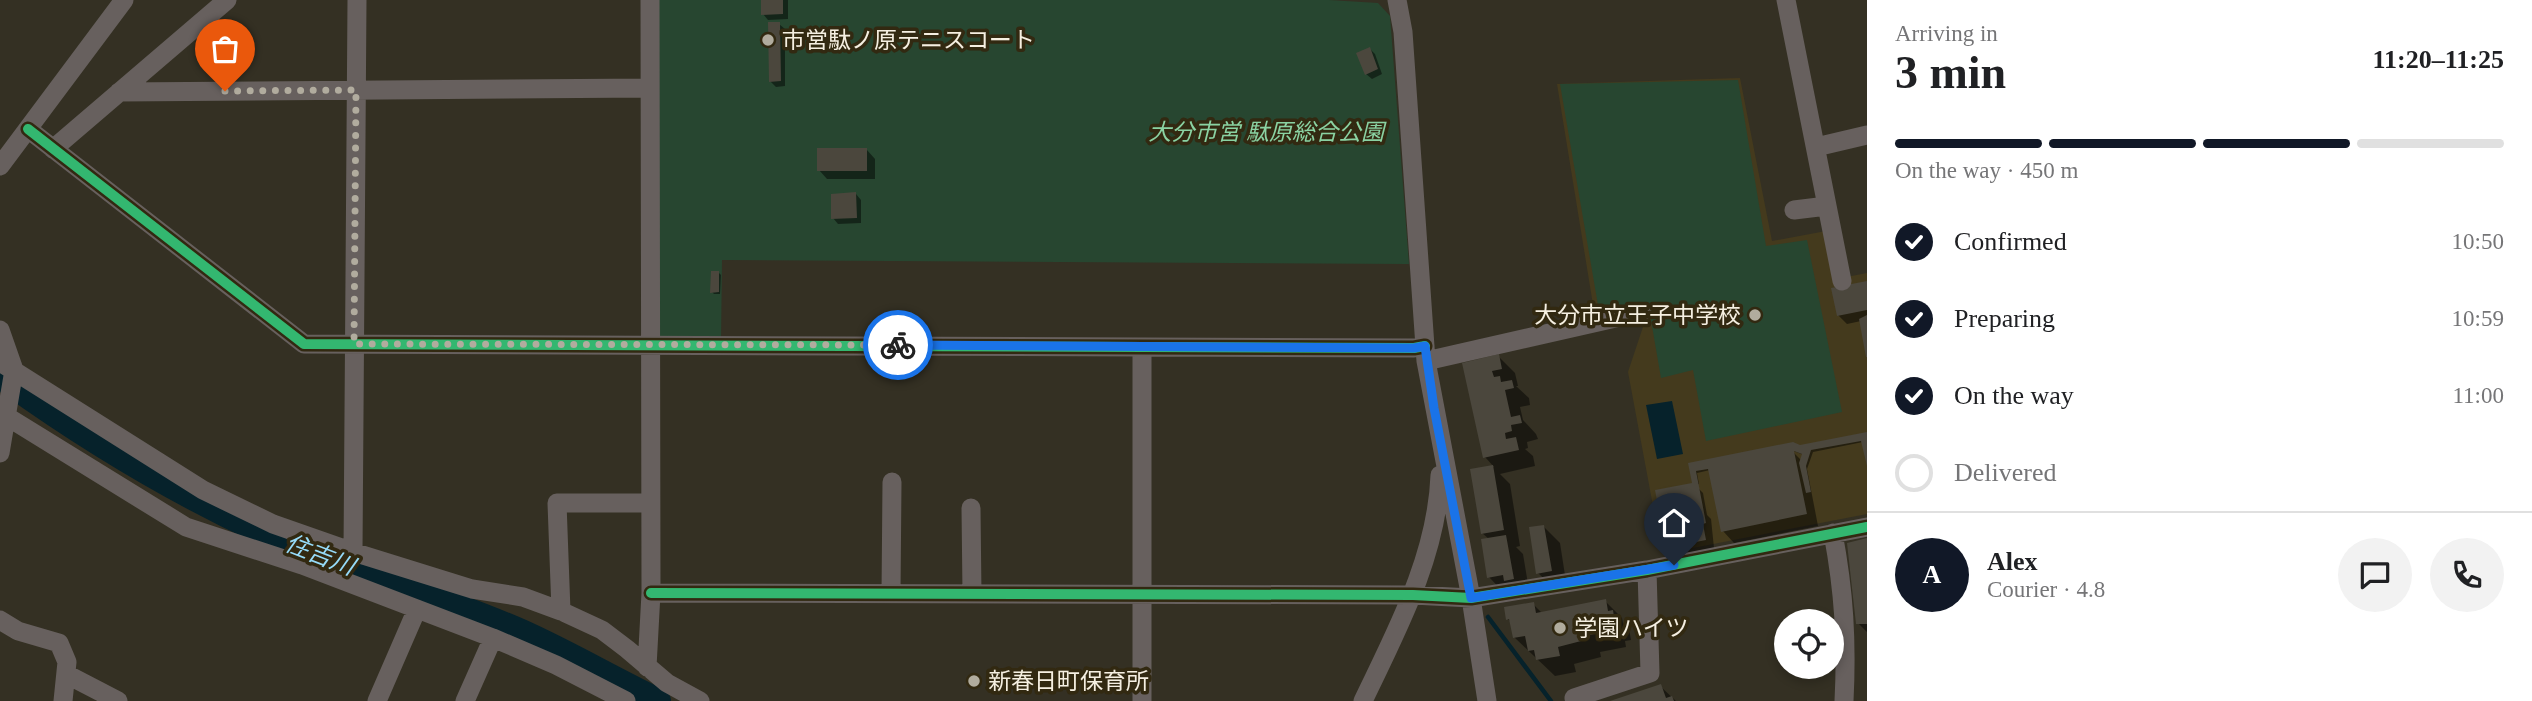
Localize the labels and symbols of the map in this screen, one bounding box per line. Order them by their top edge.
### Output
pin [195,19,255,91]
place label: 市営駄ノ原テニスコート [782,28,1035,53]
marker: 市営駄ノ原テニスコート [760,32,776,48]
park label: 大分市営 駄原総合公園 [1148,120,1387,145]
place label: 大分市立王子中学校 [1534,303,1741,328]
marker: 大分市立王子中学校 [1747,307,1763,323]
courier [863,310,933,380]
pin [1644,493,1704,565]
water label: 住吉川 [282,530,361,581]
place label: 学園ハイツ [1574,616,1689,641]
marker: 学園ハイツ [1552,620,1568,636]
place label: 新春日町保育所 [988,669,1149,694]
marker: 新春日町保育所 [966,673,982,689]

